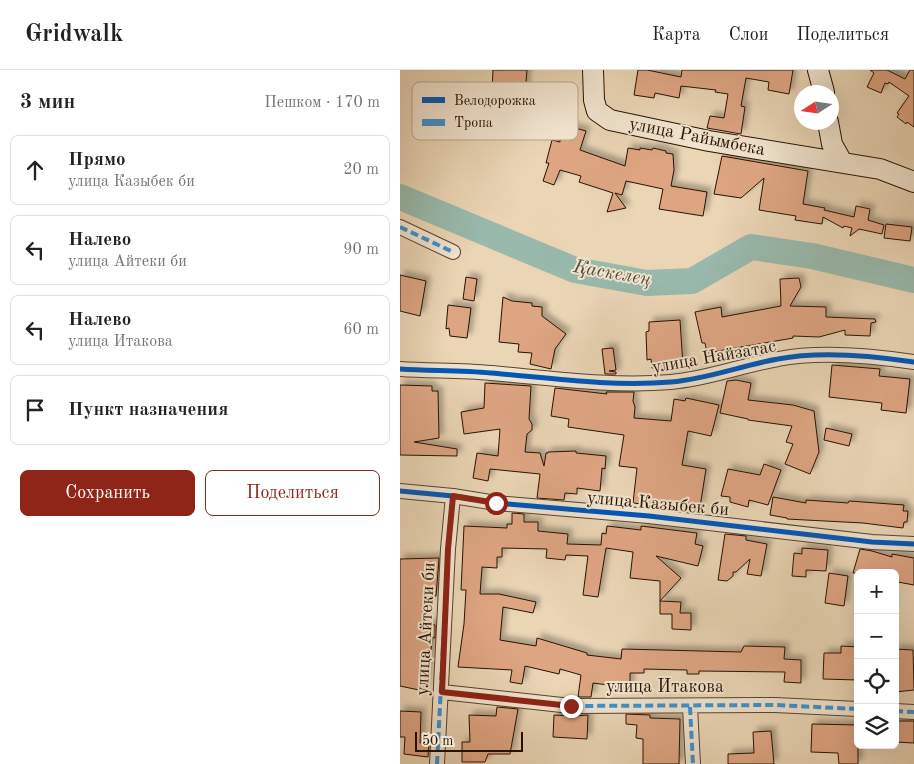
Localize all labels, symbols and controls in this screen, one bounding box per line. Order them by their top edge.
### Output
text: Gridwalk [25,23,123,47]
text: Карта [652,26,701,44]
text: Слои [729,26,768,44]
text: Поделиться [796,26,889,44]
legend [412,82,578,140]
north arrow [794,85,839,130]
text: 3 мин [20,92,75,113]
text: Велодорожка [454,94,536,108]
text: Пешком · 170 m [264,95,380,111]
street label: улица Райымбека [627,115,767,159]
text: Тропа [454,116,493,130]
text: Прямо [68,151,126,170]
icon: ahead [21,156,49,184]
text: 20 m [343,162,379,178]
text: улица Казыбек би [68,174,195,190]
text: Налево [68,231,131,250]
icon: left [21,236,49,264]
text: 90 m [343,242,379,258]
text: улица Айтеки би [68,254,187,270]
water label: Қаскелең [571,258,652,290]
text: Налево [68,311,131,330]
icon: left [21,316,49,344]
text: 60 m [343,322,379,338]
text: улица Итакова [68,334,173,350]
street label: улица Найзатас [650,337,778,377]
icon: arrive [21,396,49,424]
text: Пункт назначения [68,401,228,420]
button: Сохранить [20,470,195,516]
button: Поделиться [205,470,380,516]
street label: улица Казыбек би [586,489,730,519]
route start [485,492,508,515]
street label: улица Айтеки би [414,562,438,696]
map controls [854,569,899,749]
button: + [854,569,899,614]
button: − [854,614,899,659]
button: locate [854,659,899,704]
street label: улица Итакова [606,678,724,696]
route end [560,695,583,718]
button: layers [854,704,899,749]
scale bar [415,729,522,752]
text: 50 m [422,734,453,748]

